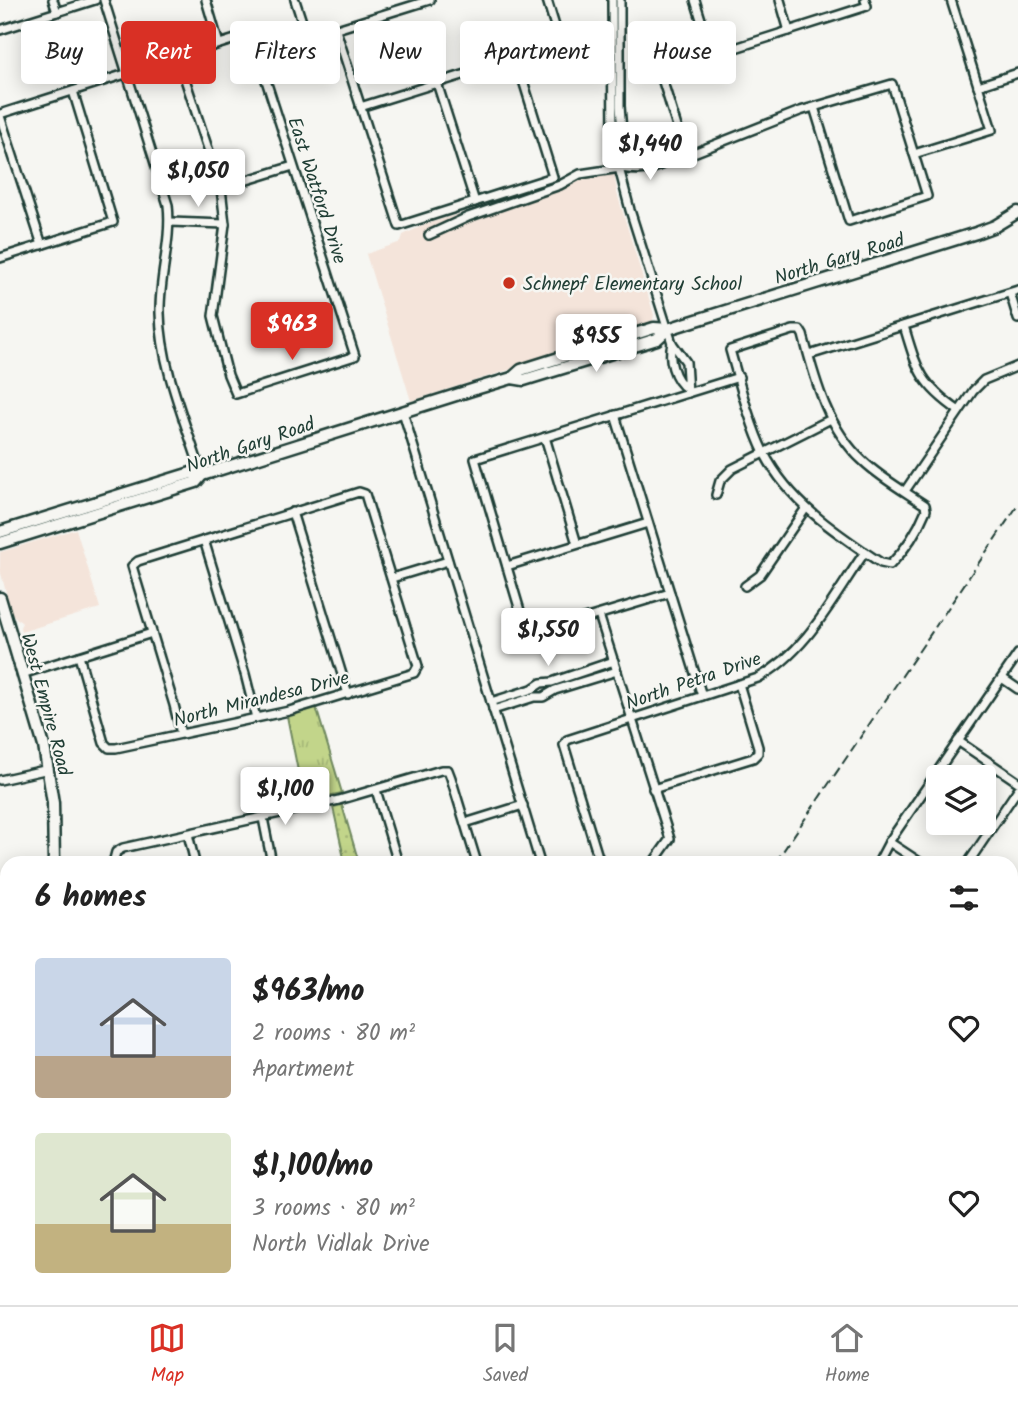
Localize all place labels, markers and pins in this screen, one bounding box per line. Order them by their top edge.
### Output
pin: $1,440 [593,122,707,182]
pin: $1,050 [141,150,255,209]
place label: Schnepf Elementary School [523,270,742,300]
marker: Schnepf Elementary School [501,275,517,291]
pin: $963 [251,302,333,362]
pin: $955 [555,314,637,374]
pin: $1,550 [491,608,605,668]
pin: $1,100 [228,768,342,827]

